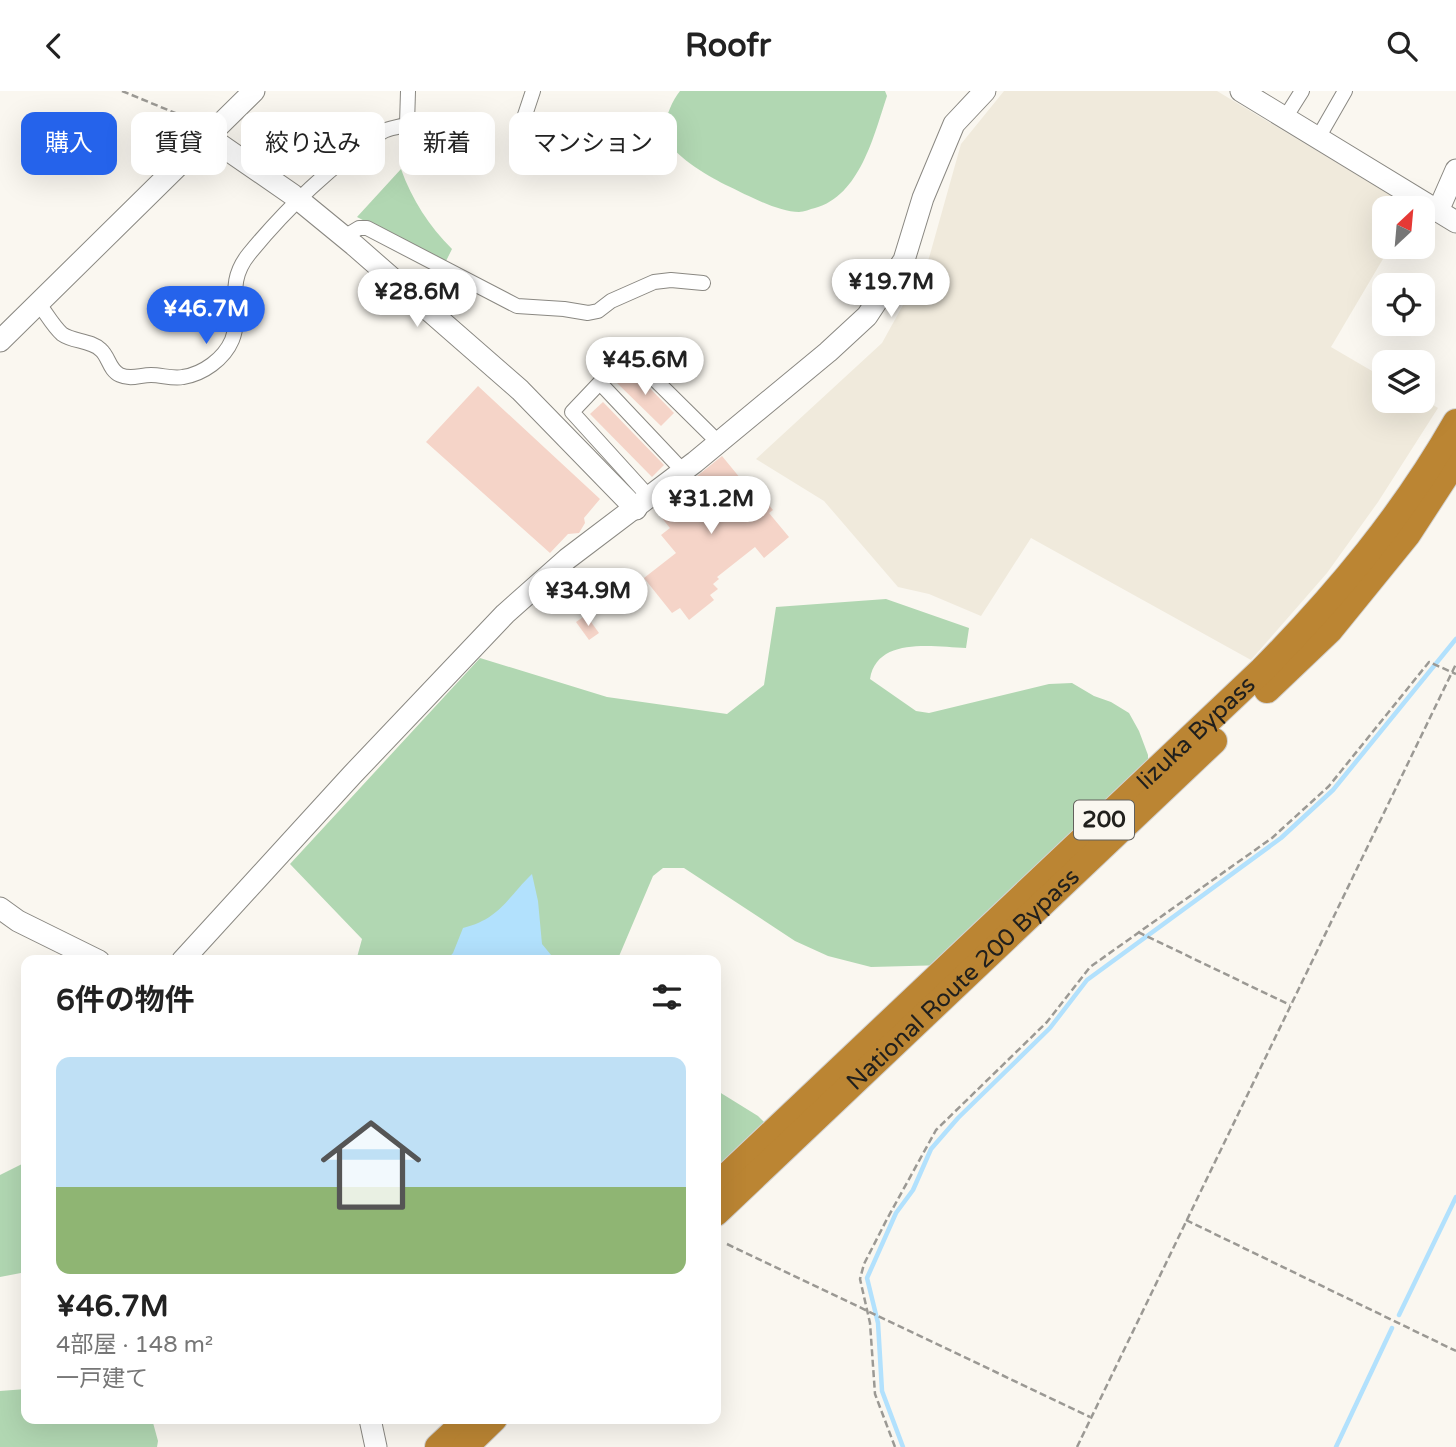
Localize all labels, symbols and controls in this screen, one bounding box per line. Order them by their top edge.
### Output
icon: back [35,27,73,65]
text: Roofr [685,27,771,65]
icon: search [1383,27,1421,65]
chip: 購入 [21,112,117,175]
chip: 賃貸 [131,112,227,175]
chip: 絞り込み [241,112,385,175]
chip: 新着 [399,112,495,175]
chip: マンション [509,112,677,175]
north arrow [1372,196,1435,259]
map controls [1372,196,1435,413]
pin: ¥19.7M [834,259,948,319]
text: ¥19.7M [848,268,934,296]
pin: ¥28.6M [360,269,474,329]
button: locate [1372,273,1435,336]
text: ¥28.6M [374,278,460,306]
pin: ¥46.7M [149,287,263,346]
text: ¥46.7M [163,295,249,323]
pin: ¥45.6M [588,337,702,397]
text: ¥45.6M [602,346,688,374]
button: layers [1372,350,1435,413]
pin: ¥31.2M [654,477,768,536]
text: ¥31.2M [668,485,754,513]
pin: ¥34.9M [531,568,645,628]
text: ¥34.9M [545,577,631,605]
street label: Iizuka Bypass [1130,670,1261,796]
road number: 200 [1074,800,1134,839]
street label: National Route 200 Bypass [840,862,1085,1096]
icon: filters [648,978,686,1016]
text: 6件の物件 [56,982,195,1019]
icon: home [308,1102,434,1228]
text: ¥46.7M [56,1288,169,1325]
text: 4部屋 · 148 m² [56,1331,213,1359]
text: 一戸建て [56,1365,148,1393]

